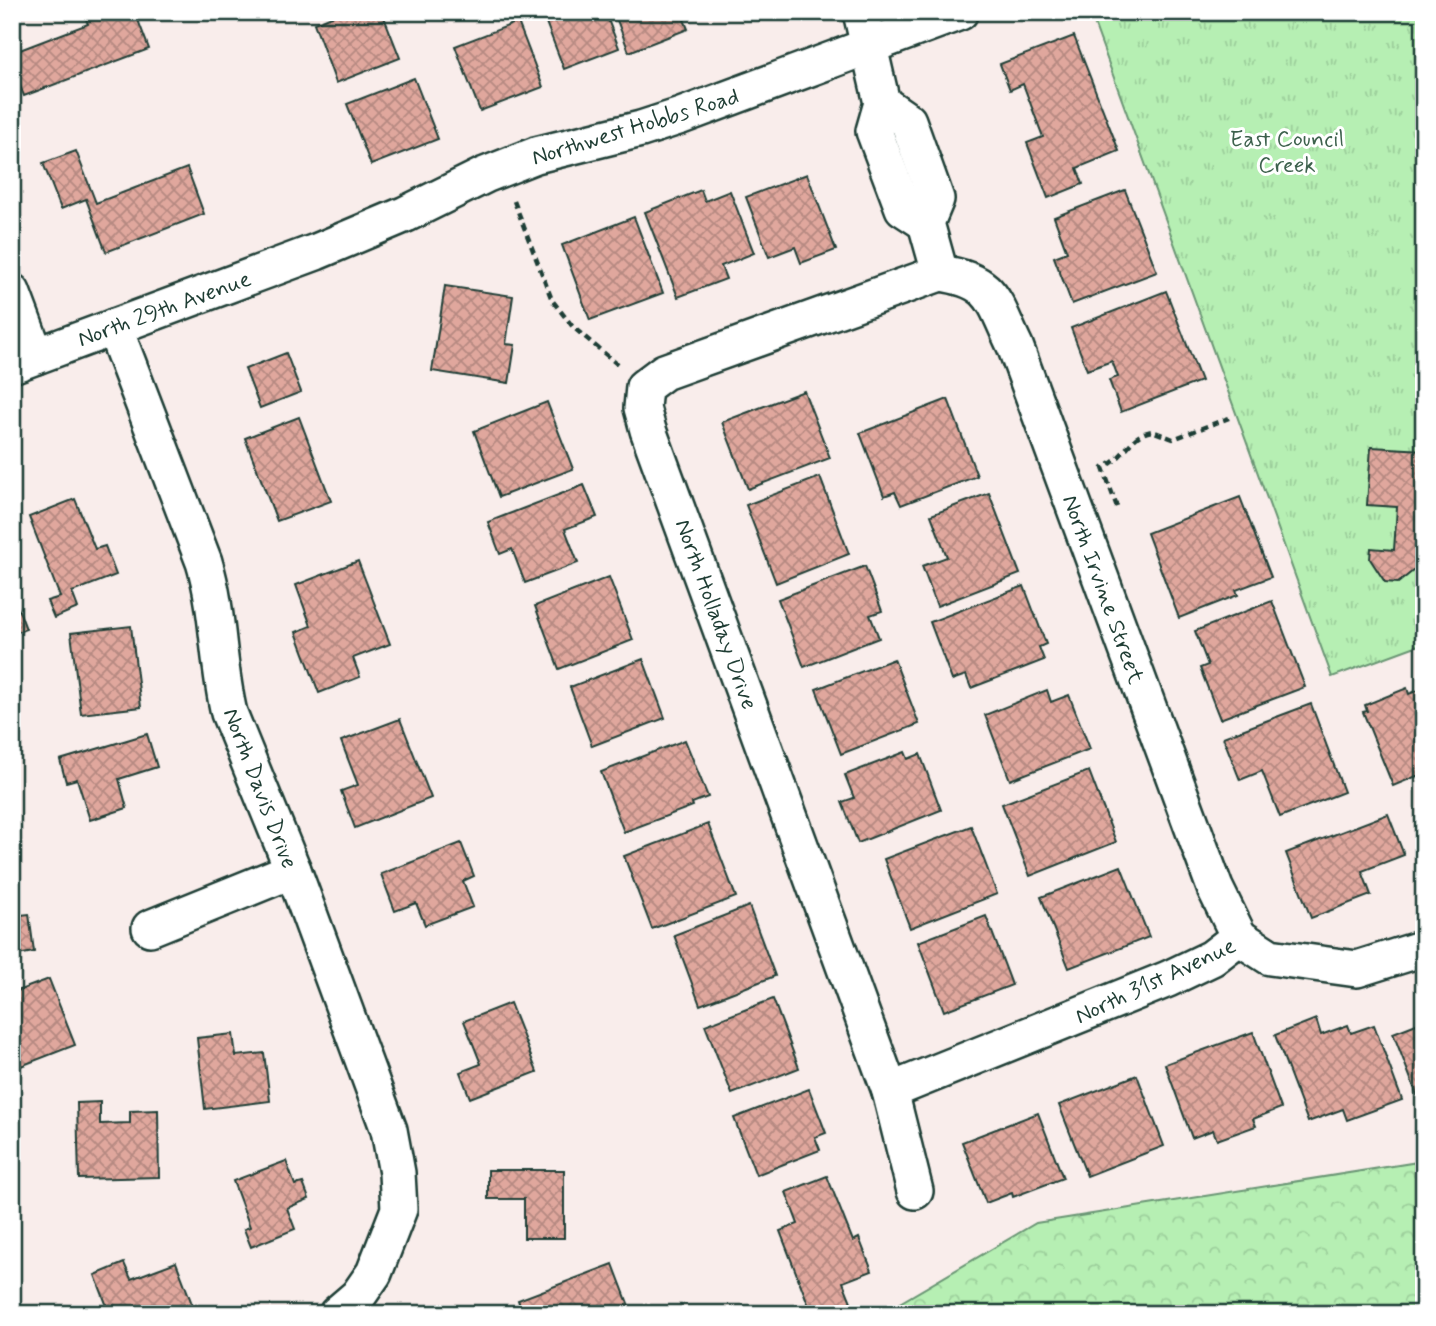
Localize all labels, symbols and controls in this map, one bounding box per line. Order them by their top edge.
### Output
street label: Northwest Hobbs Road [528,82,743,174]
park label: East Council Creek [1230,125,1344,181]
street label: North 29th Avenue [74,265,255,355]
street label: North Irvine Street [1054,491,1150,689]
street label: North Holladay Drive [667,515,764,714]
street label: North Davis Drive [215,704,304,873]
street label: North 31st Avenue [1071,931,1241,1032]

